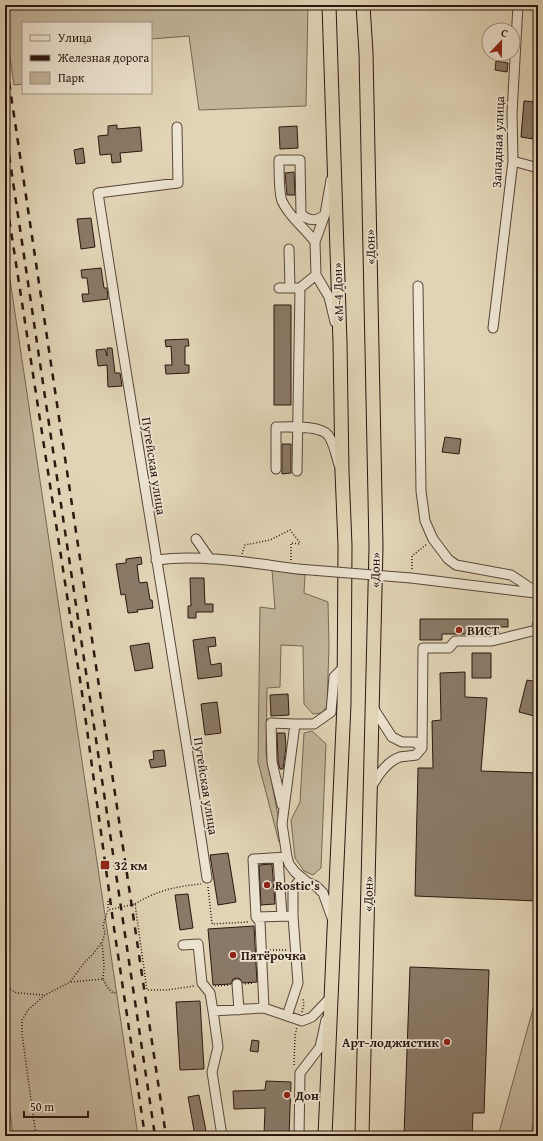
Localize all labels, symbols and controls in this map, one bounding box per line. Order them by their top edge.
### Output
legend [22,22,152,94]
north arrow [481,22,521,62]
text: С [499,24,511,41]
text: Улица [58,29,92,46]
text: Железная дорога [57,49,149,66]
text: Парк [58,69,85,86]
street label: Западная улица [487,95,509,188]
street label: «Дон» [360,229,380,265]
street label: «М-4 Дон» [327,262,349,322]
street label: Путейская улица [137,416,171,517]
street label: «Дон» [365,552,385,588]
place label: ВИСТ [467,621,500,640]
marker: ВИСТ [454,625,464,635]
street label: Путейская улица [189,736,223,837]
place label: 32 км [114,856,148,875]
marker: 32 км [99,859,111,871]
place label: Rostic's [275,876,320,895]
street label: «Дон» [358,876,378,912]
marker: Rostic's [262,880,272,890]
place label: Пятёрочка [241,946,307,965]
marker: Пятёрочка [228,950,238,960]
place label: Арт-лоджистик [342,1033,440,1052]
marker: Арт-лоджистик [442,1037,452,1047]
place label: Дон [294,1086,319,1105]
marker: Дон [282,1090,292,1100]
scale bar [24,1093,88,1119]
text: 50 m [30,1098,54,1115]

